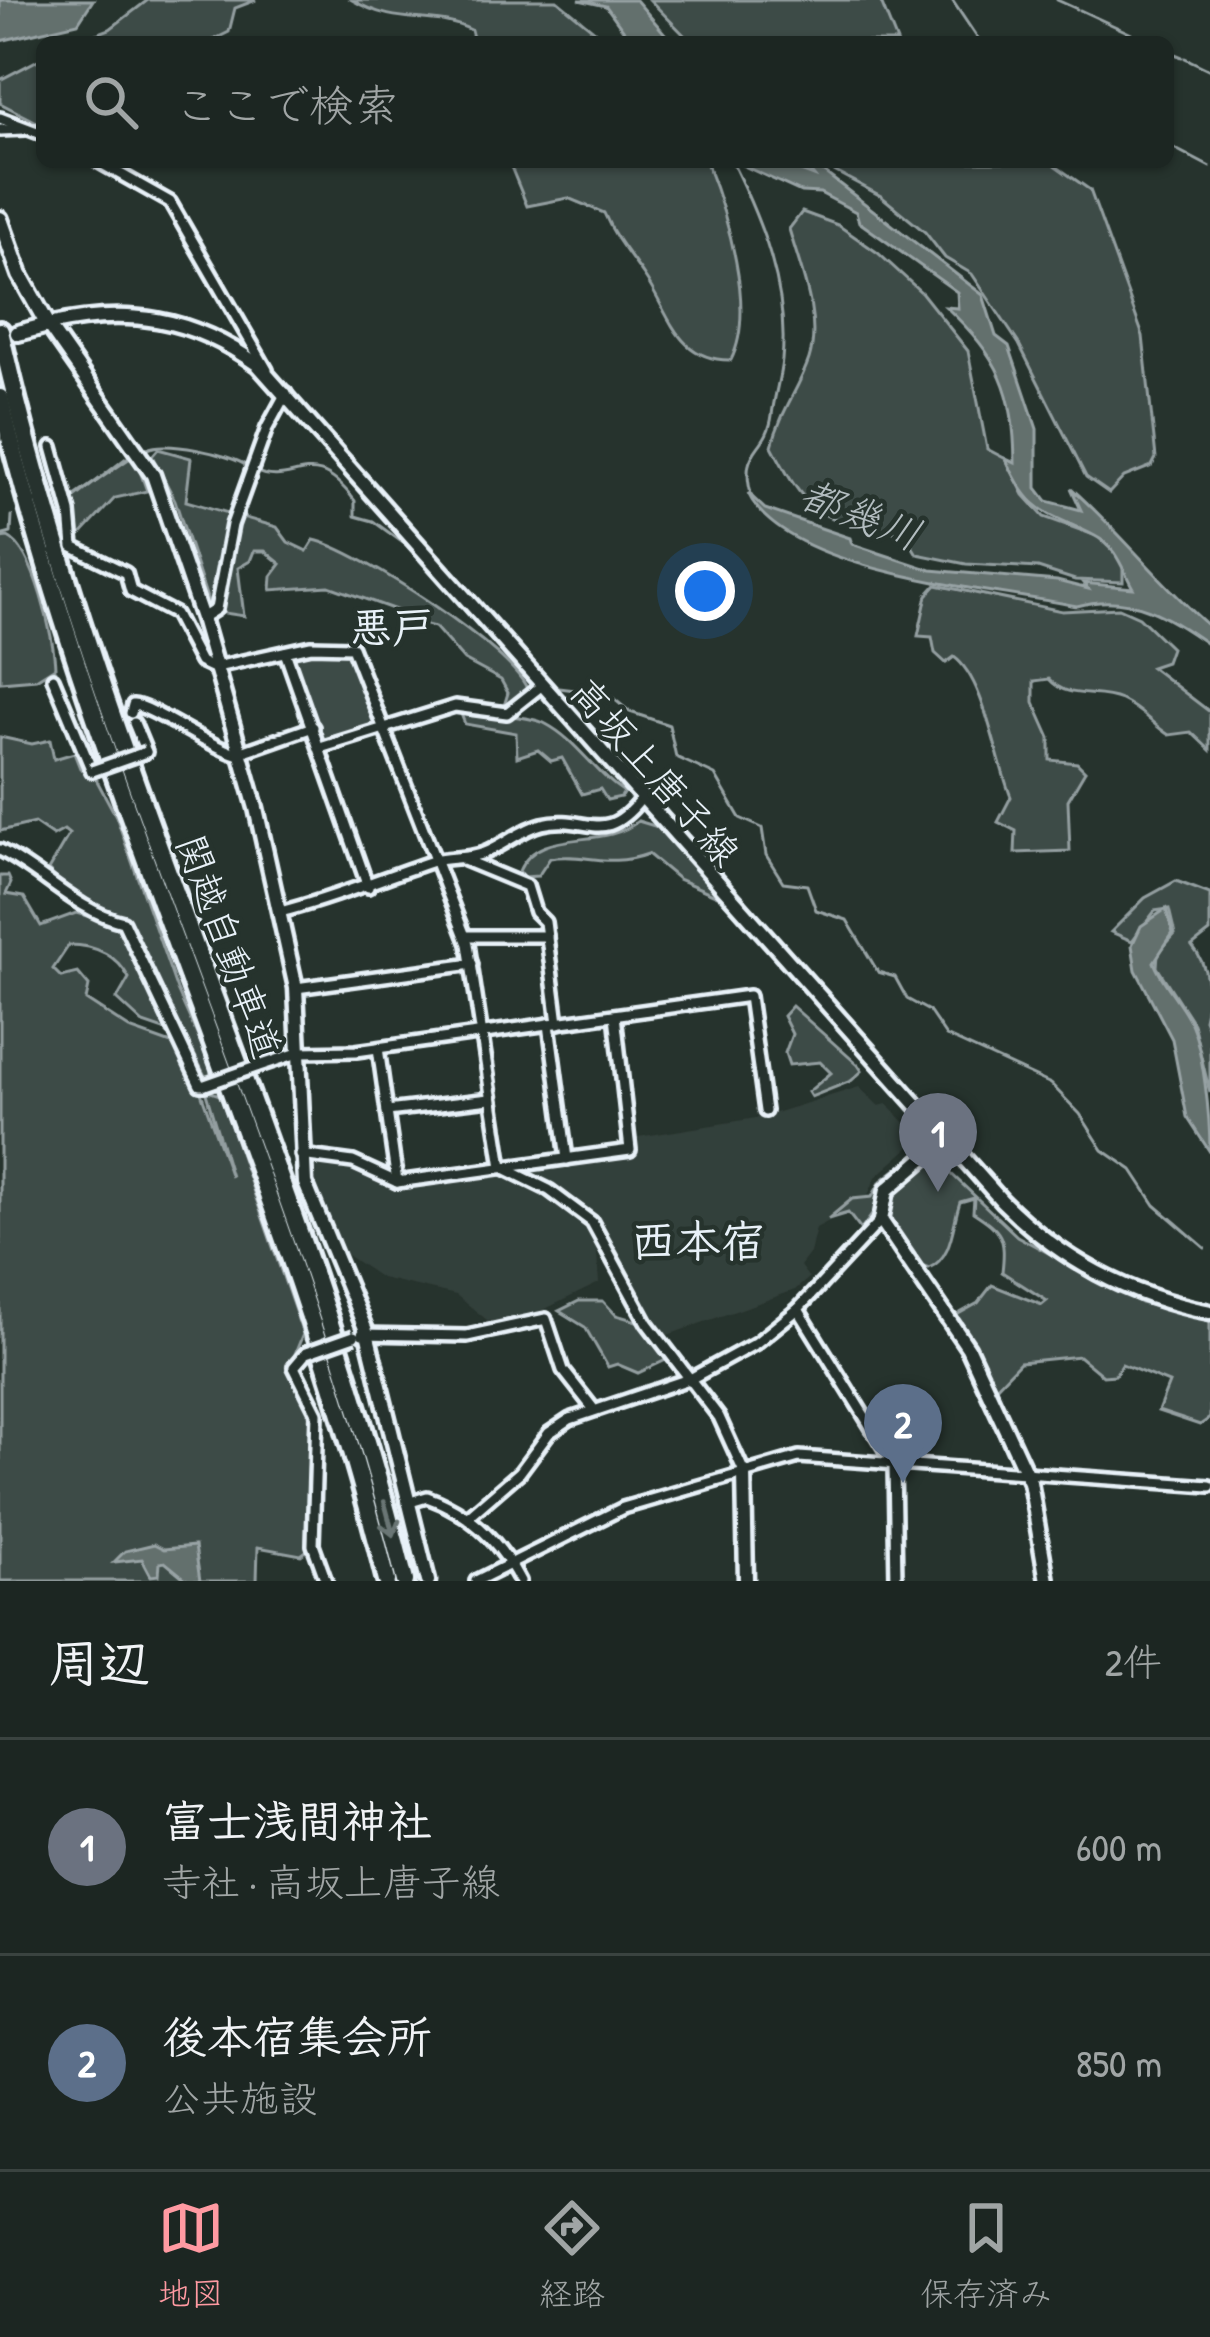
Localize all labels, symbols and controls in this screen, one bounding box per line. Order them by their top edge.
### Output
search box [36,36,1174,168]
icon: search [78,69,144,135]
text: ここで検索 [174,74,399,135]
water label: 都幾川 [792,465,930,563]
your location [675,561,735,621]
district label: 悪戸 [350,598,434,655]
street label: 高坂上唐子線 [559,665,753,877]
street label: 関越自動車道 [165,827,295,1065]
pin: 1 [899,1093,977,1192]
district label: 西本宿 [630,1210,766,1271]
pin: 2 [864,1384,942,1483]
one-way arrow [379,1499,401,1537]
text: 周辺 [48,1628,150,1697]
text: 2件 [1105,1635,1162,1688]
text: 富士浅間神社 [162,1790,432,1851]
text: 1 [80,1820,94,1873]
text: 600 m [1076,1820,1162,1873]
text: 寺社 · 高坂上唐子線 [162,1855,500,1908]
text: 後本宿集会所 [162,2006,432,2067]
text: 2 [78,2036,96,2089]
text: 850 m [1076,2036,1162,2089]
text: 公共施設 [162,2071,318,2124]
tab: 地図 [158,2195,224,2315]
tab: 経路 [539,2195,605,2315]
tab: 保存済み [920,2195,1052,2315]

